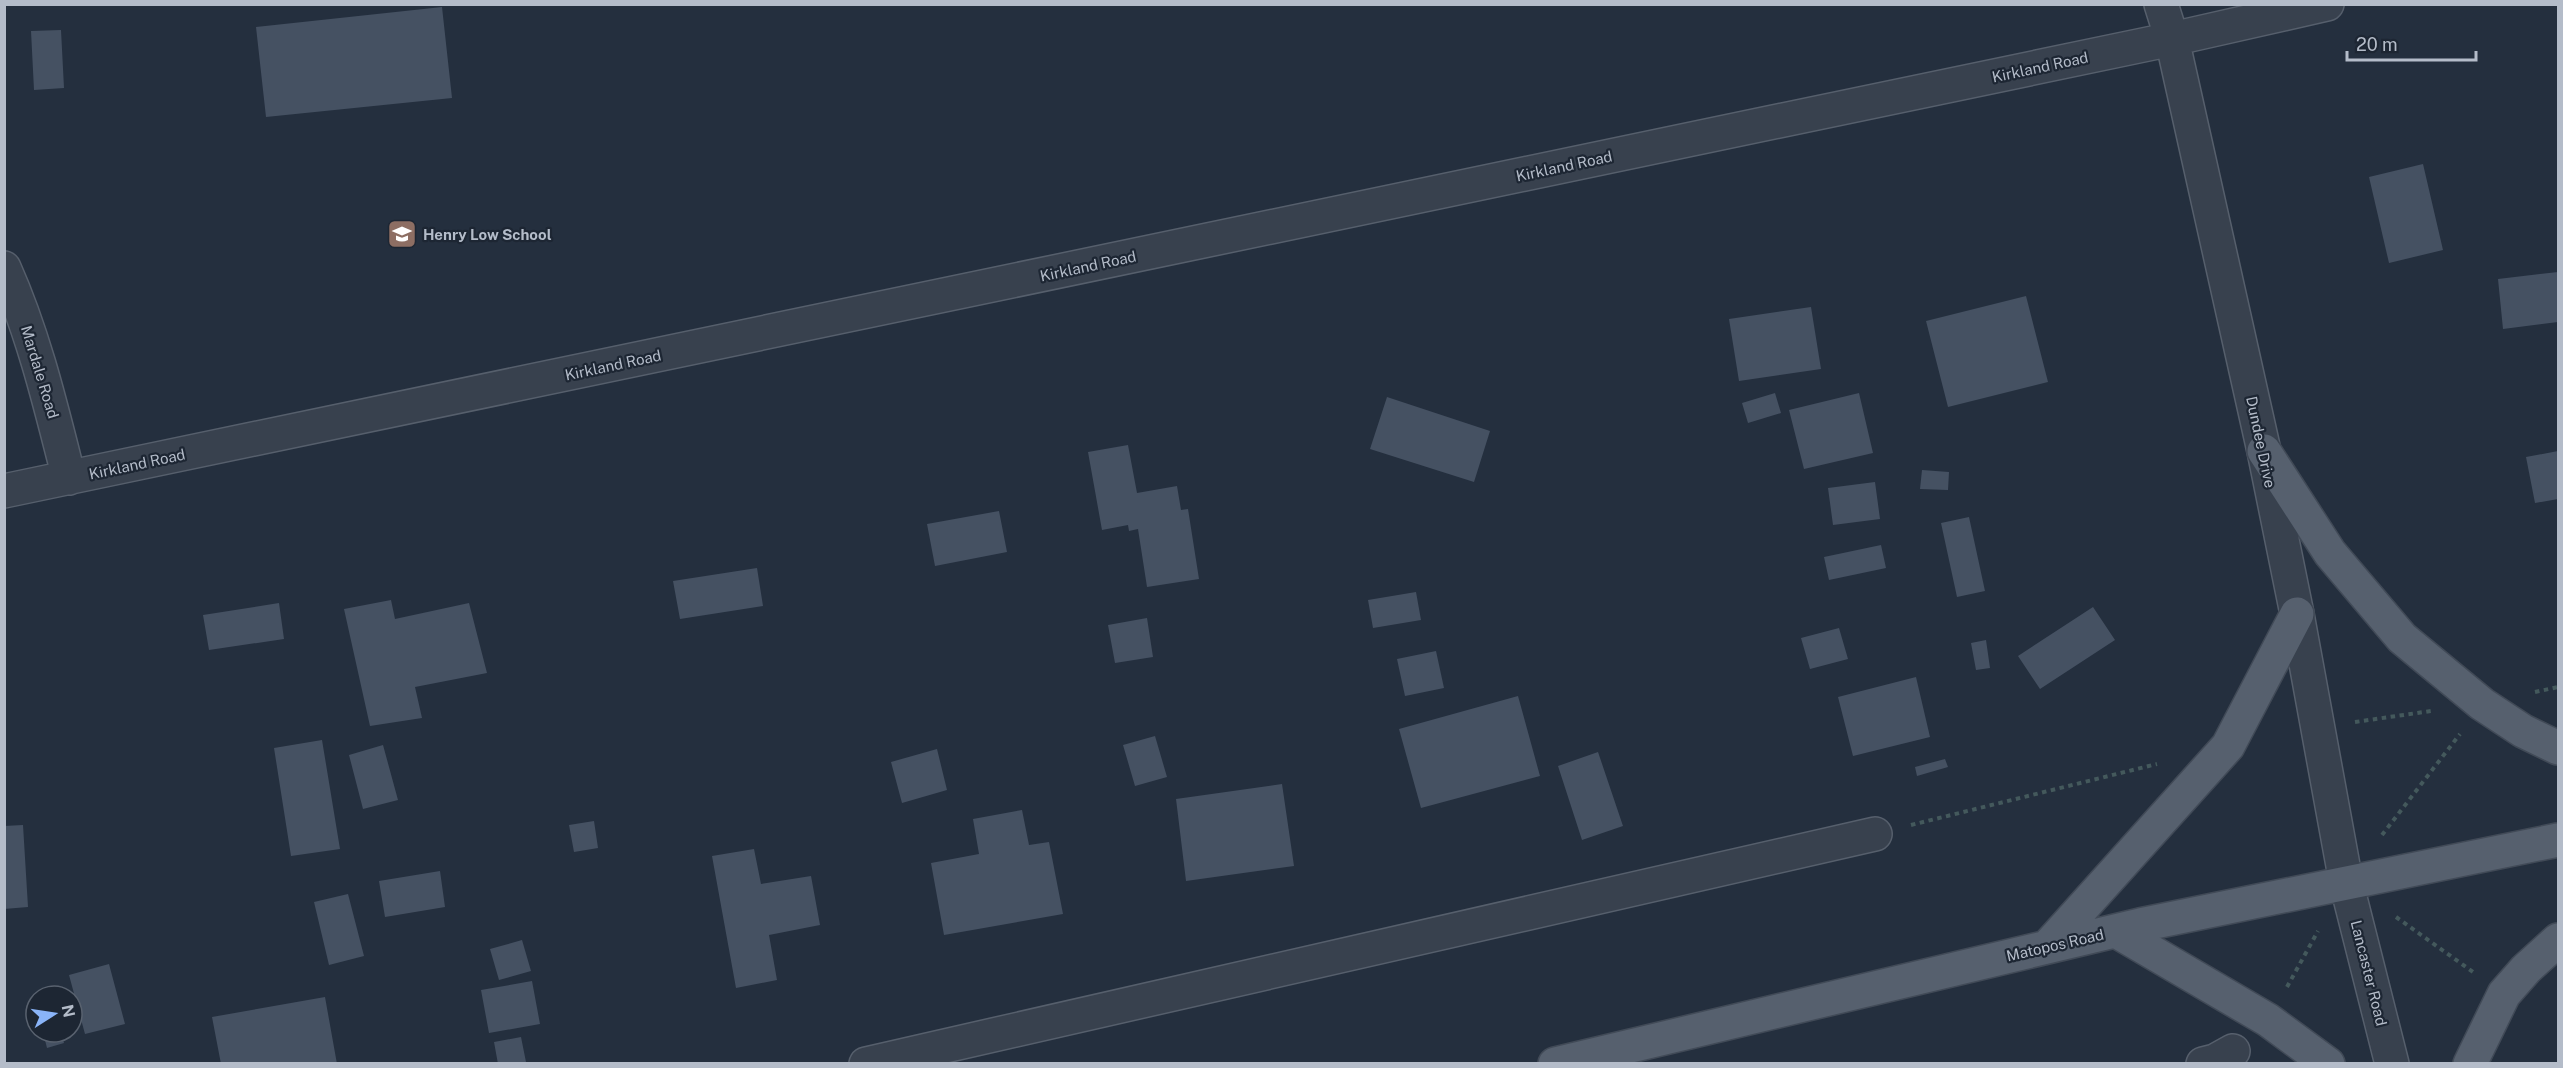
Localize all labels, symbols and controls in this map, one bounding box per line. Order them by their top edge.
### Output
scale bar [2347,24,2476,62]
text: 20 m [2356,34,2398,55]
street label: Kirkland Road [1990,49,2090,85]
street label: Kirkland Road [1514,148,1614,184]
school or university icon: Henry Low School [386,218,418,250]
place label: Henry Low School [423,226,552,243]
street label: Kirkland Road [1038,248,1138,284]
street label: Mardale Road [18,323,62,421]
street label: Kirkland Road [563,347,663,383]
street label: Dundee Drive [2243,395,2279,489]
street label: Kirkland Road [87,446,187,482]
street label: Lancaster Road [2348,918,2390,1028]
street label: Matopos Road [2005,926,2105,964]
north arrow [24,984,84,1044]
text: N [58,1003,79,1019]

